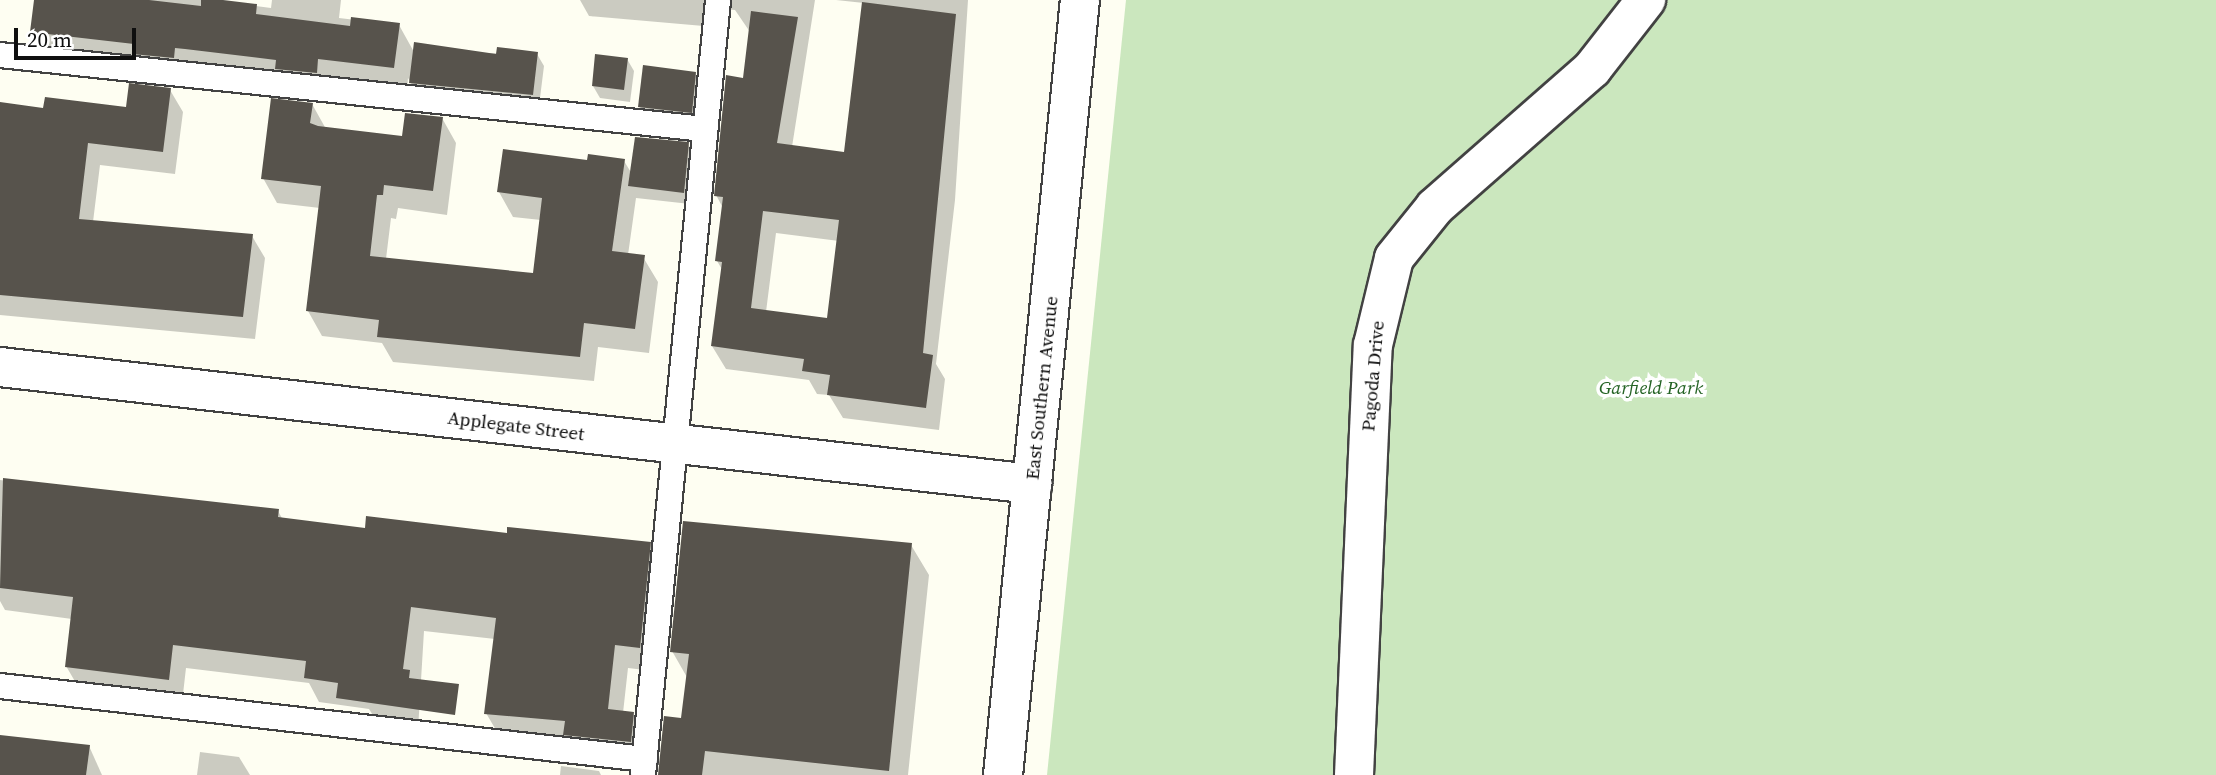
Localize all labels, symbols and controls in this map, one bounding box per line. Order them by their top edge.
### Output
scale bar [18,14,140,58]
text: 20 m [27,25,72,54]
street label: East Southern Avenue [1021,295,1063,481]
street label: Pagoda Drive [1357,320,1389,432]
park label: Garfield Park [1599,377,1703,399]
street label: Applegate Street [446,406,586,446]

